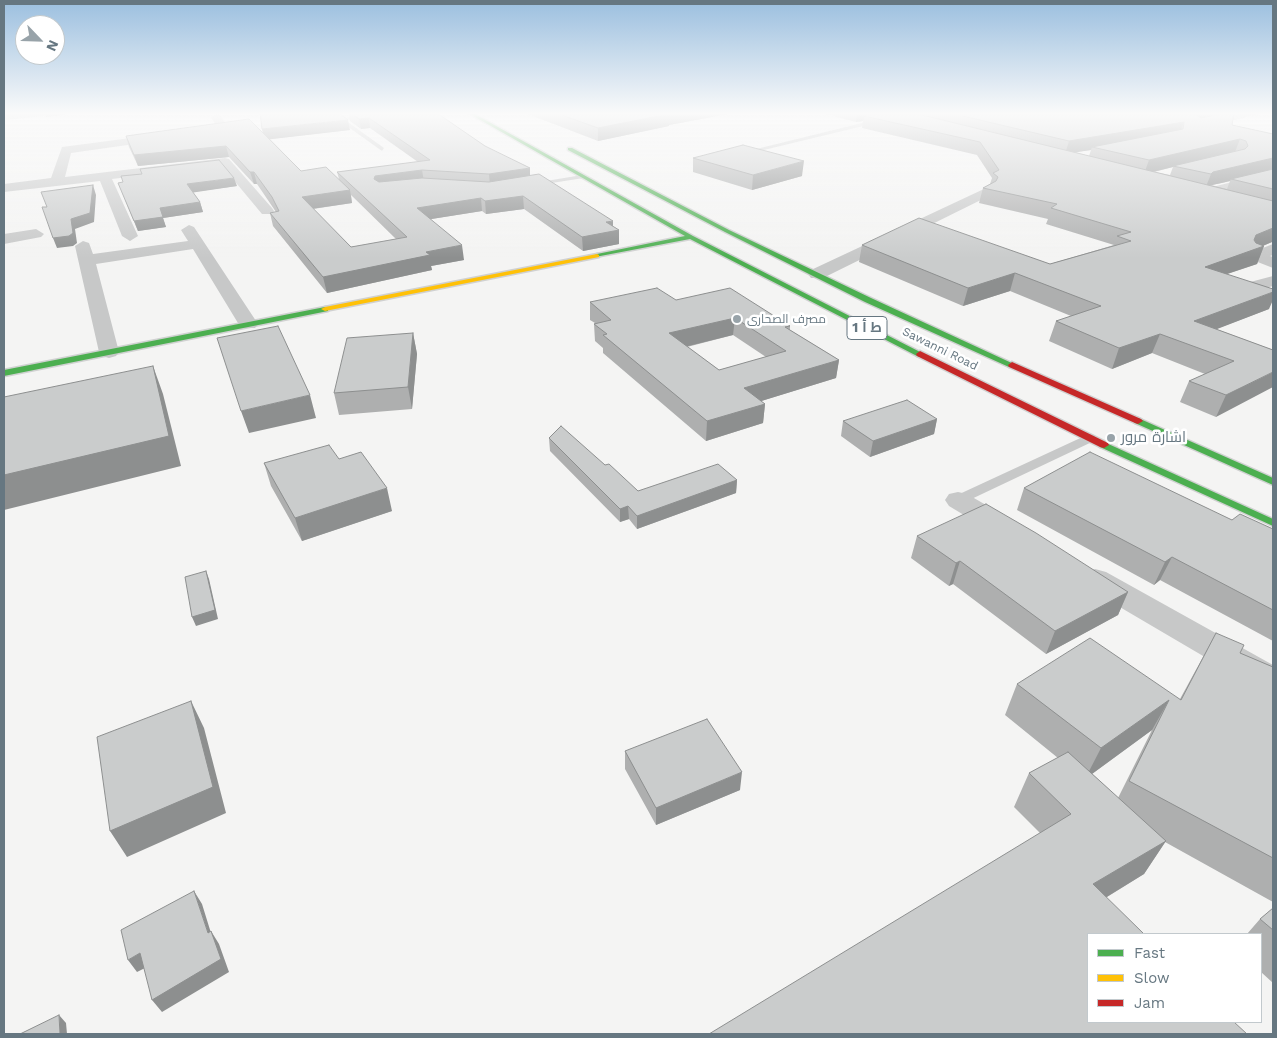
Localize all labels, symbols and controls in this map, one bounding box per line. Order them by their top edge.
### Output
north arrow [15,15,65,65]
text: N [43,38,62,54]
place label: مصرف الصحارى [747,312,826,326]
marker: مصرف الصحارى [731,313,743,325]
road number: ط أ 1 [847,316,887,339]
street label: Sawanni Road [900,324,980,374]
place label: اشارة مرور [1121,429,1186,447]
marker: اشارة مرور [1105,432,1117,444]
legend [1087,933,1262,1023]
text: Fast [1134,944,1165,962]
text: Slow [1134,969,1170,987]
text: Jam [1134,994,1165,1012]

